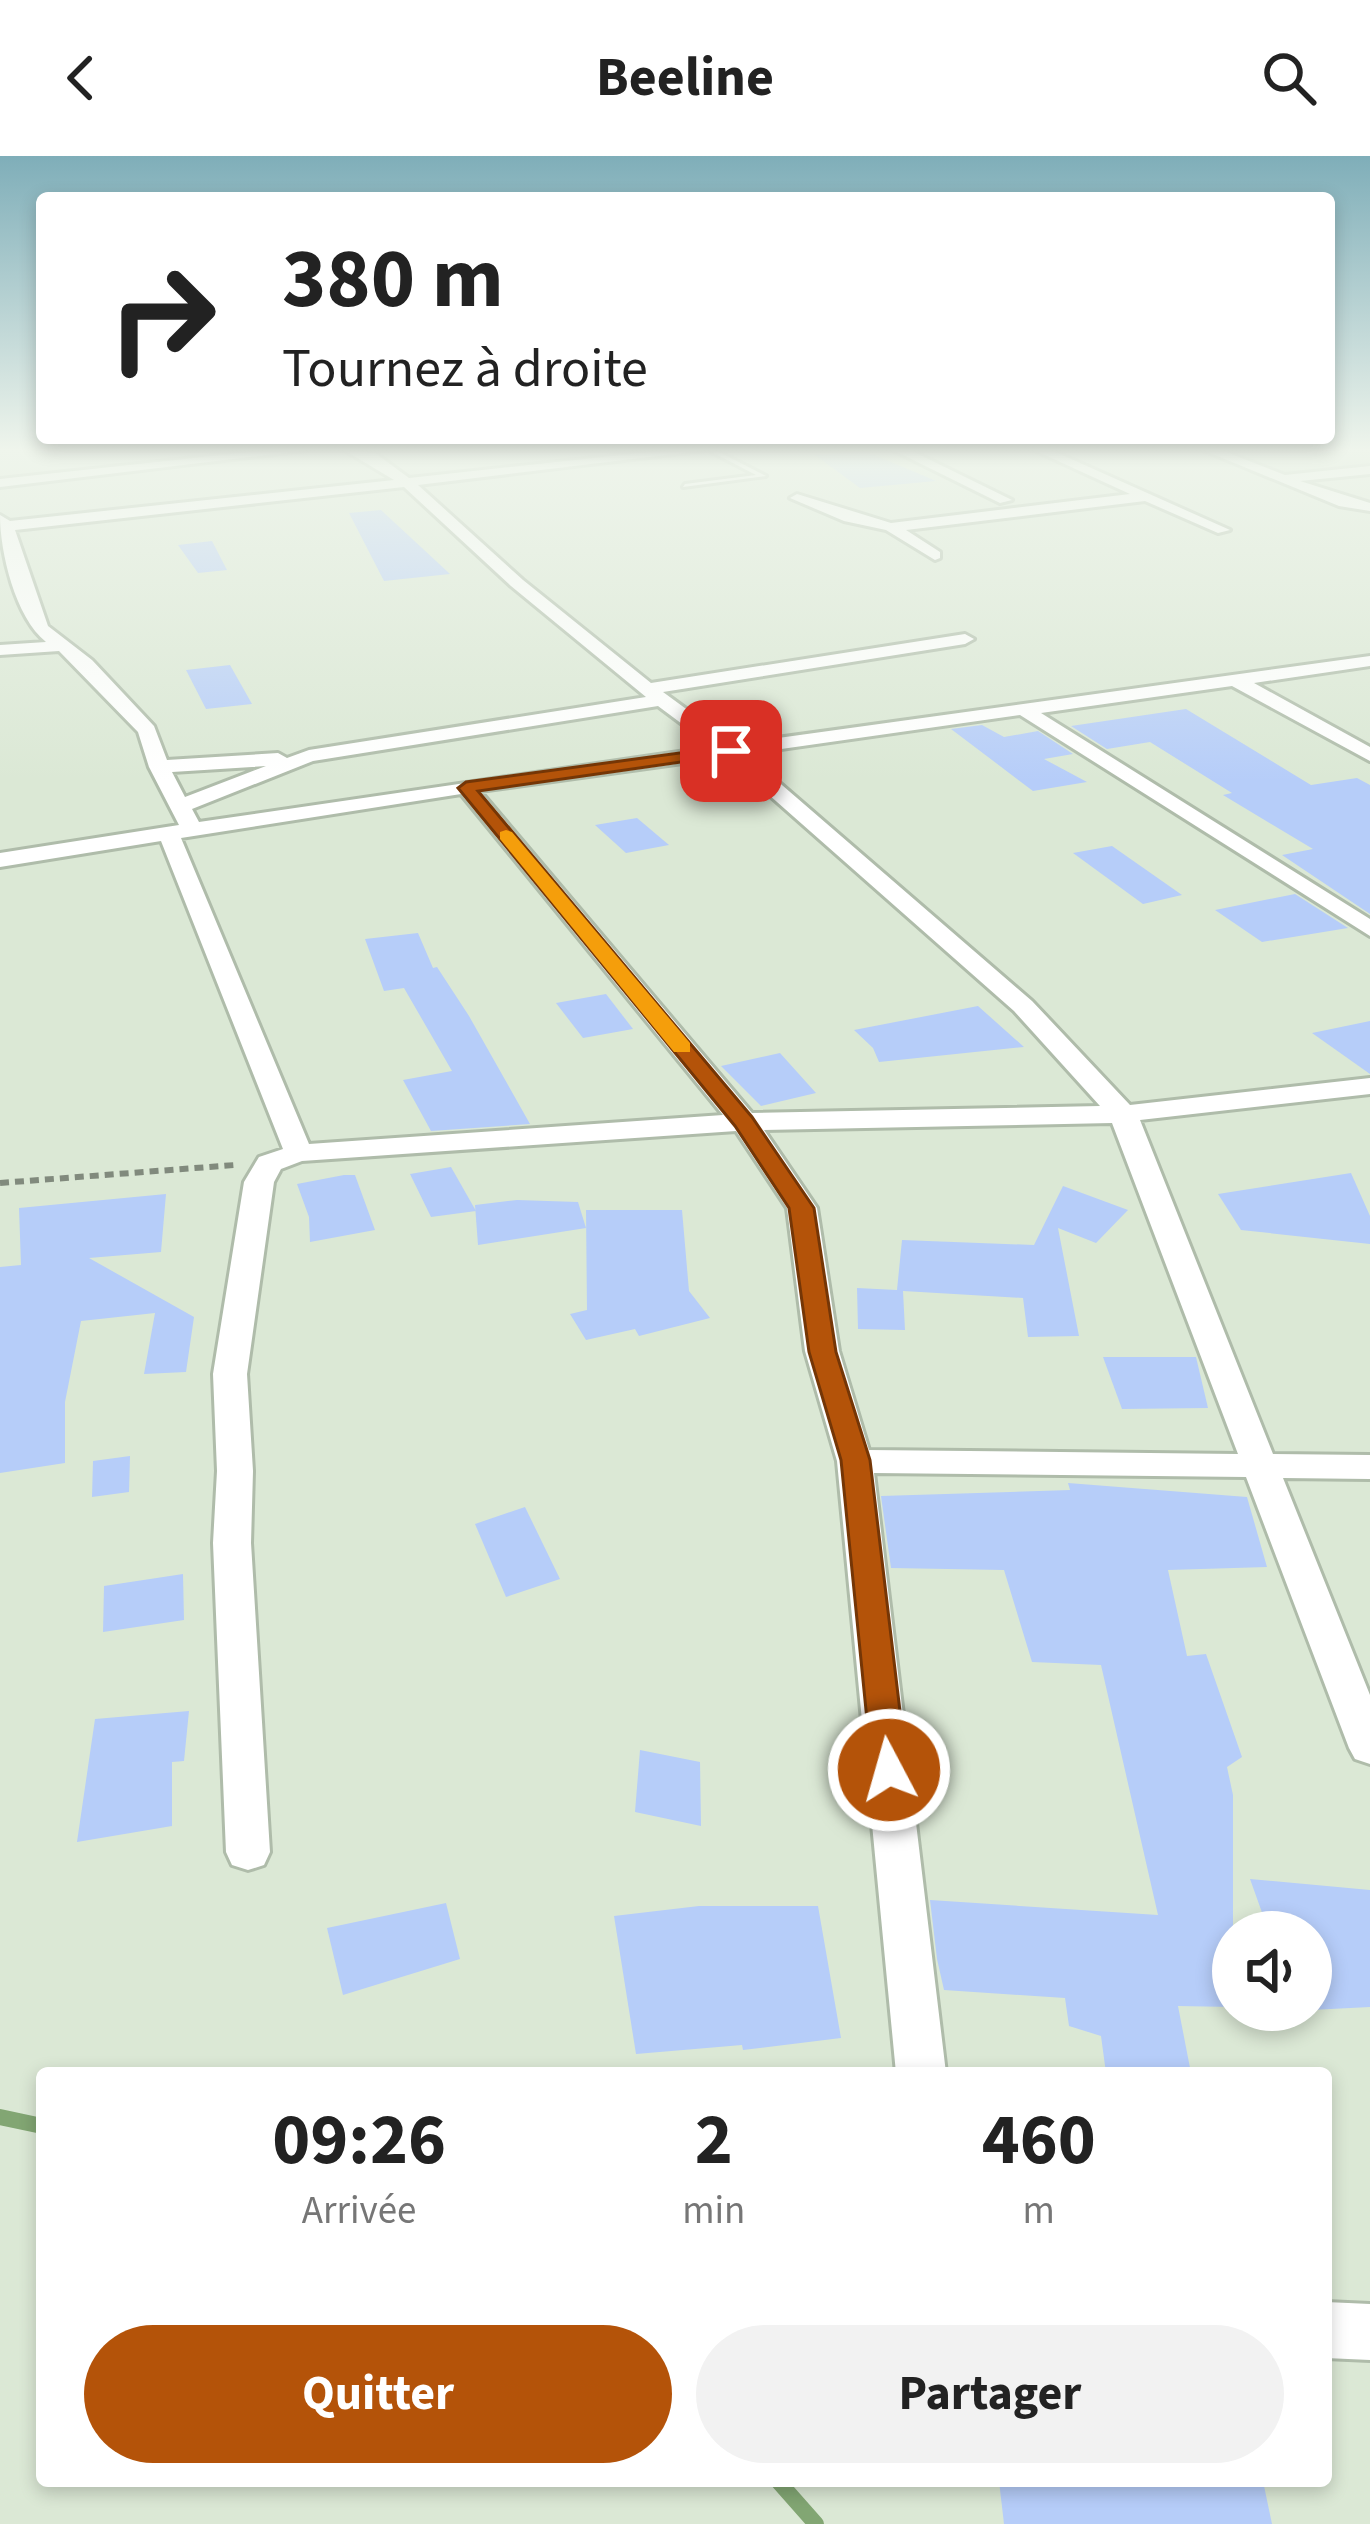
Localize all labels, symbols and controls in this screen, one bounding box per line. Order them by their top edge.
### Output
text: Beeline [596,40,774,117]
icon: back [48,45,114,111]
icon: search [1256,45,1322,111]
text: 380 m [282,220,504,340]
icon: right [84,240,240,396]
text: Tournez à droite [282,331,648,408]
pin [680,700,782,802]
icon: arrive [698,718,764,784]
position arrow [826,1707,952,1833]
map controls [1212,1911,1332,2031]
button: sound [1212,1911,1332,2031]
text: 09:26 [272,2089,446,2192]
text: 2 [695,2089,733,2192]
text: 460 [982,2089,1096,2192]
text: Arrivée [302,2183,416,2239]
text: min [682,2183,745,2239]
text: m [1023,2183,1055,2239]
button: Quitter [84,2325,672,2463]
button: Partager [696,2325,1284,2463]

